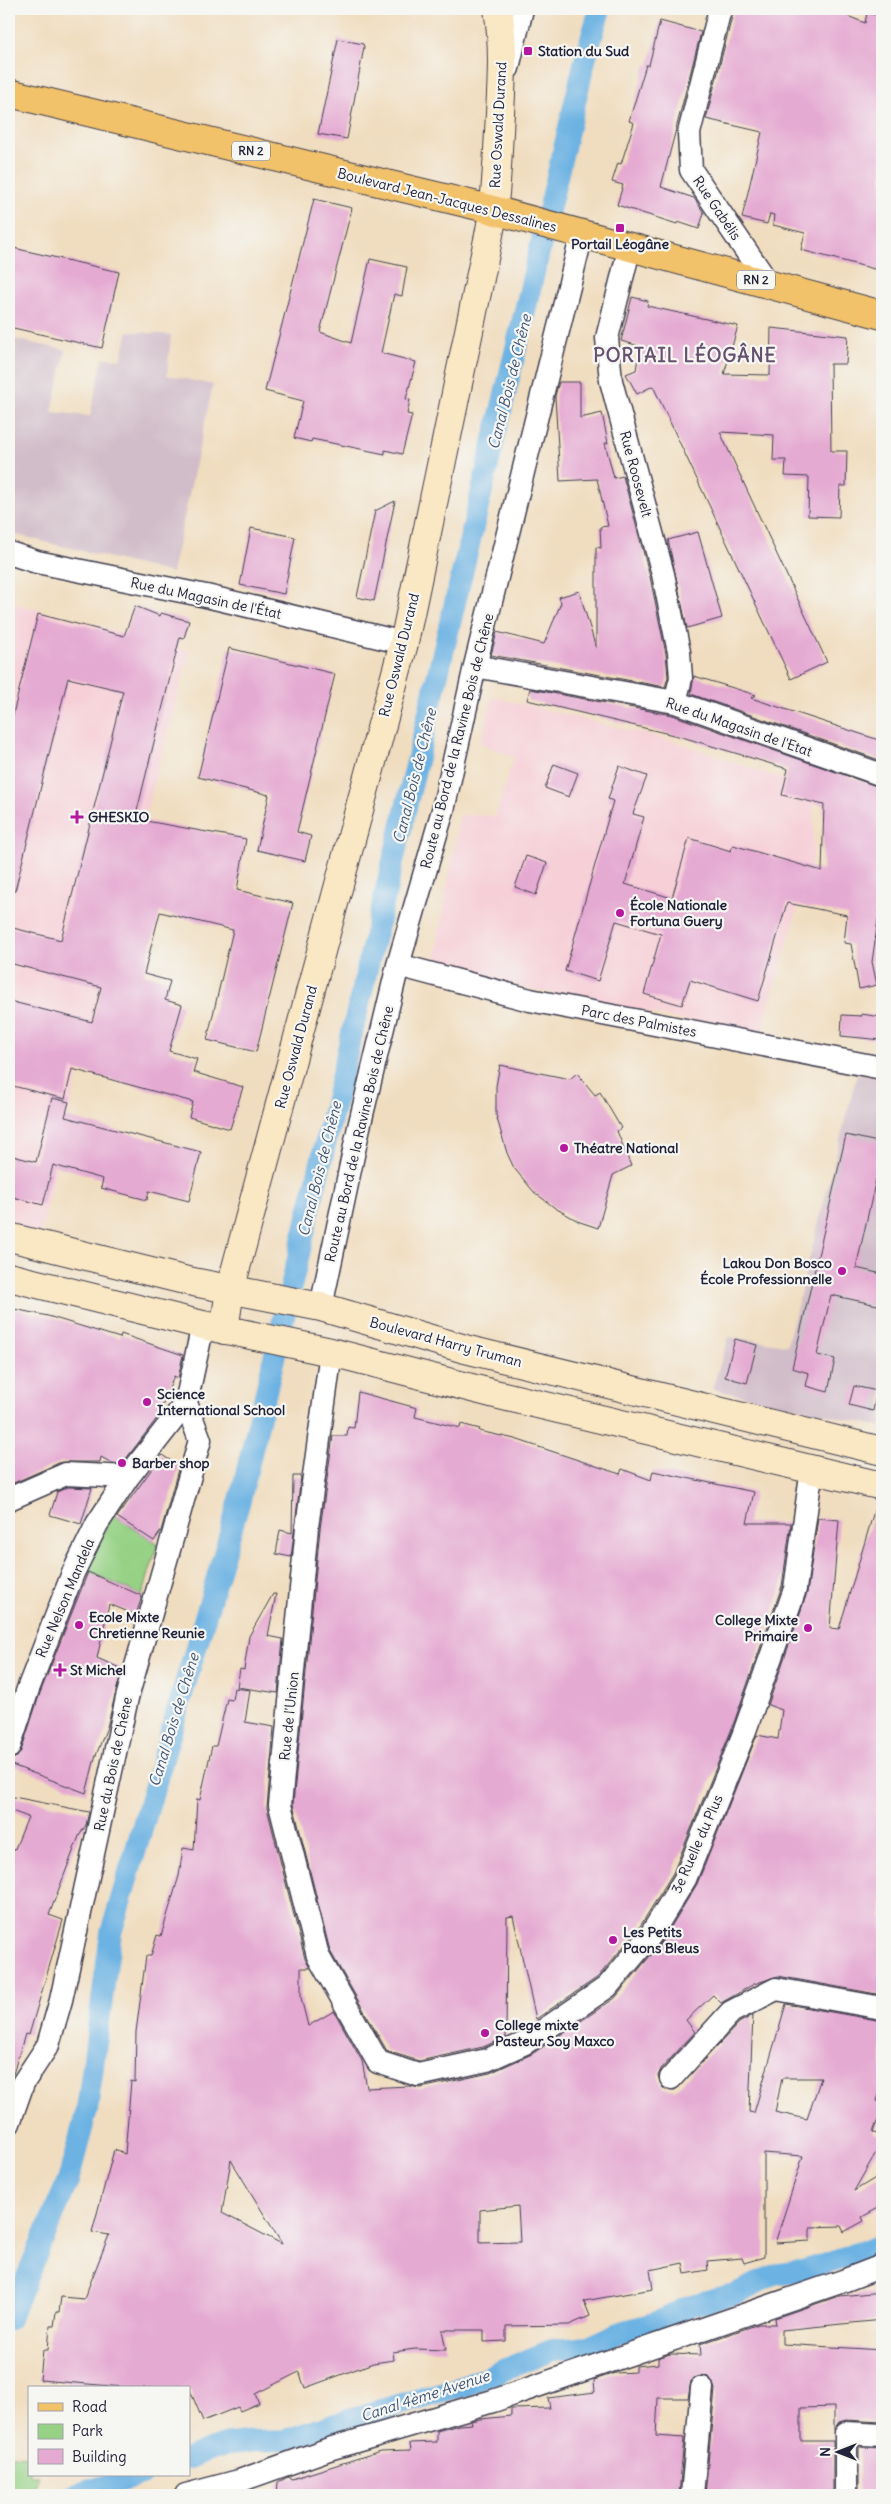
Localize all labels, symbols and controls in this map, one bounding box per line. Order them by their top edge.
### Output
place label: Station du Sud [538,42,630,60]
marker: Station du Sud [522,45,534,57]
street label: Rue Oswald Durand [486,61,510,189]
road number: RN 2 [232,142,270,160]
street label: Boulevard Jean-Jacques Dessalines [335,164,559,236]
street label: Rue Gabélis [689,172,745,244]
marker: Portail Léogâne [614,222,626,234]
place label: Portail Léogâne [571,235,669,253]
road number: RN 2 [737,270,775,290]
water label: Canal Bois de Chêne [484,312,536,451]
district label: PORTAIL LÉOGÂNE [593,342,777,367]
street label: Rue Roosevelt [616,429,656,519]
street label: Rue du Magasin de l'État [129,573,283,623]
street label: Rue Oswald Durand [375,591,423,719]
street label: Route au Bord de la Ravine Bois de Chêne [417,611,497,871]
street label: Rue du Magasin de l'Etat [663,693,815,761]
water label: Canal Bois de Chêne [389,706,441,845]
place label: GHESKIO [88,808,150,826]
marker: GHESKIO [70,810,84,824]
place label: École Nationale Fortuna Guery [630,896,727,930]
marker: École Nationale Fortuna Guery [614,907,626,919]
street label: Rue Oswald Durand [271,983,321,1111]
street label: Parc des Palmistes [580,1001,698,1041]
street label: Route au Bord de la Ravine Bois de Chêne [321,1004,397,1264]
water label: Canal Bois de Chêne [294,1099,346,1238]
place label: Théatre National [574,1139,678,1157]
marker: Théatre National [558,1142,570,1154]
place label: Lakou Don Bosco École Professionnelle [700,1254,832,1288]
marker: Lakou Don Bosco École Professionnelle [836,1265,848,1277]
street label: Boulevard Harry Truman [368,1313,524,1371]
place label: Science International School [157,1385,285,1419]
marker: Science International School [141,1396,153,1408]
place label: Barber shop [132,1454,210,1472]
marker: Barber shop [116,1457,128,1469]
street label: Rue Nelson Mandela [32,1536,98,1660]
place label: Ecole Mixte Chretienne Reunie [89,1608,205,1642]
place label: College Mixte Primaire [715,1611,798,1645]
marker: Ecole Mixte Chretienne Reunie [73,1619,85,1631]
marker: College Mixte Primaire [802,1622,814,1634]
water label: Canal Bois de Chêne [144,1650,203,1789]
place label: St Michel [70,1661,126,1679]
marker: St Michel [54,1664,66,1676]
street label: Rue de l'Union [275,1671,303,1761]
street label: Rue du Bois de Chêne [90,1695,136,1833]
street label: 3e Ruelle du Plus [667,1792,727,1896]
place label: Les Petits Paons Bleus [623,1923,700,1957]
marker: Les Petits Paons Bleus [607,1934,619,1946]
place label: College mixte Pasteur Soy Maxco [495,2016,615,2050]
marker: College mixte Pasteur Soy Maxco [479,2027,491,2039]
water label: Canal 4ème Avenue [358,2365,493,2425]
legend [28,2386,190,2476]
text: Road [72,2397,107,2416]
text: Park [72,2421,103,2440]
north arrow [814,2426,864,2476]
text: Building [72,2447,127,2466]
text: N [816,2447,834,2457]

